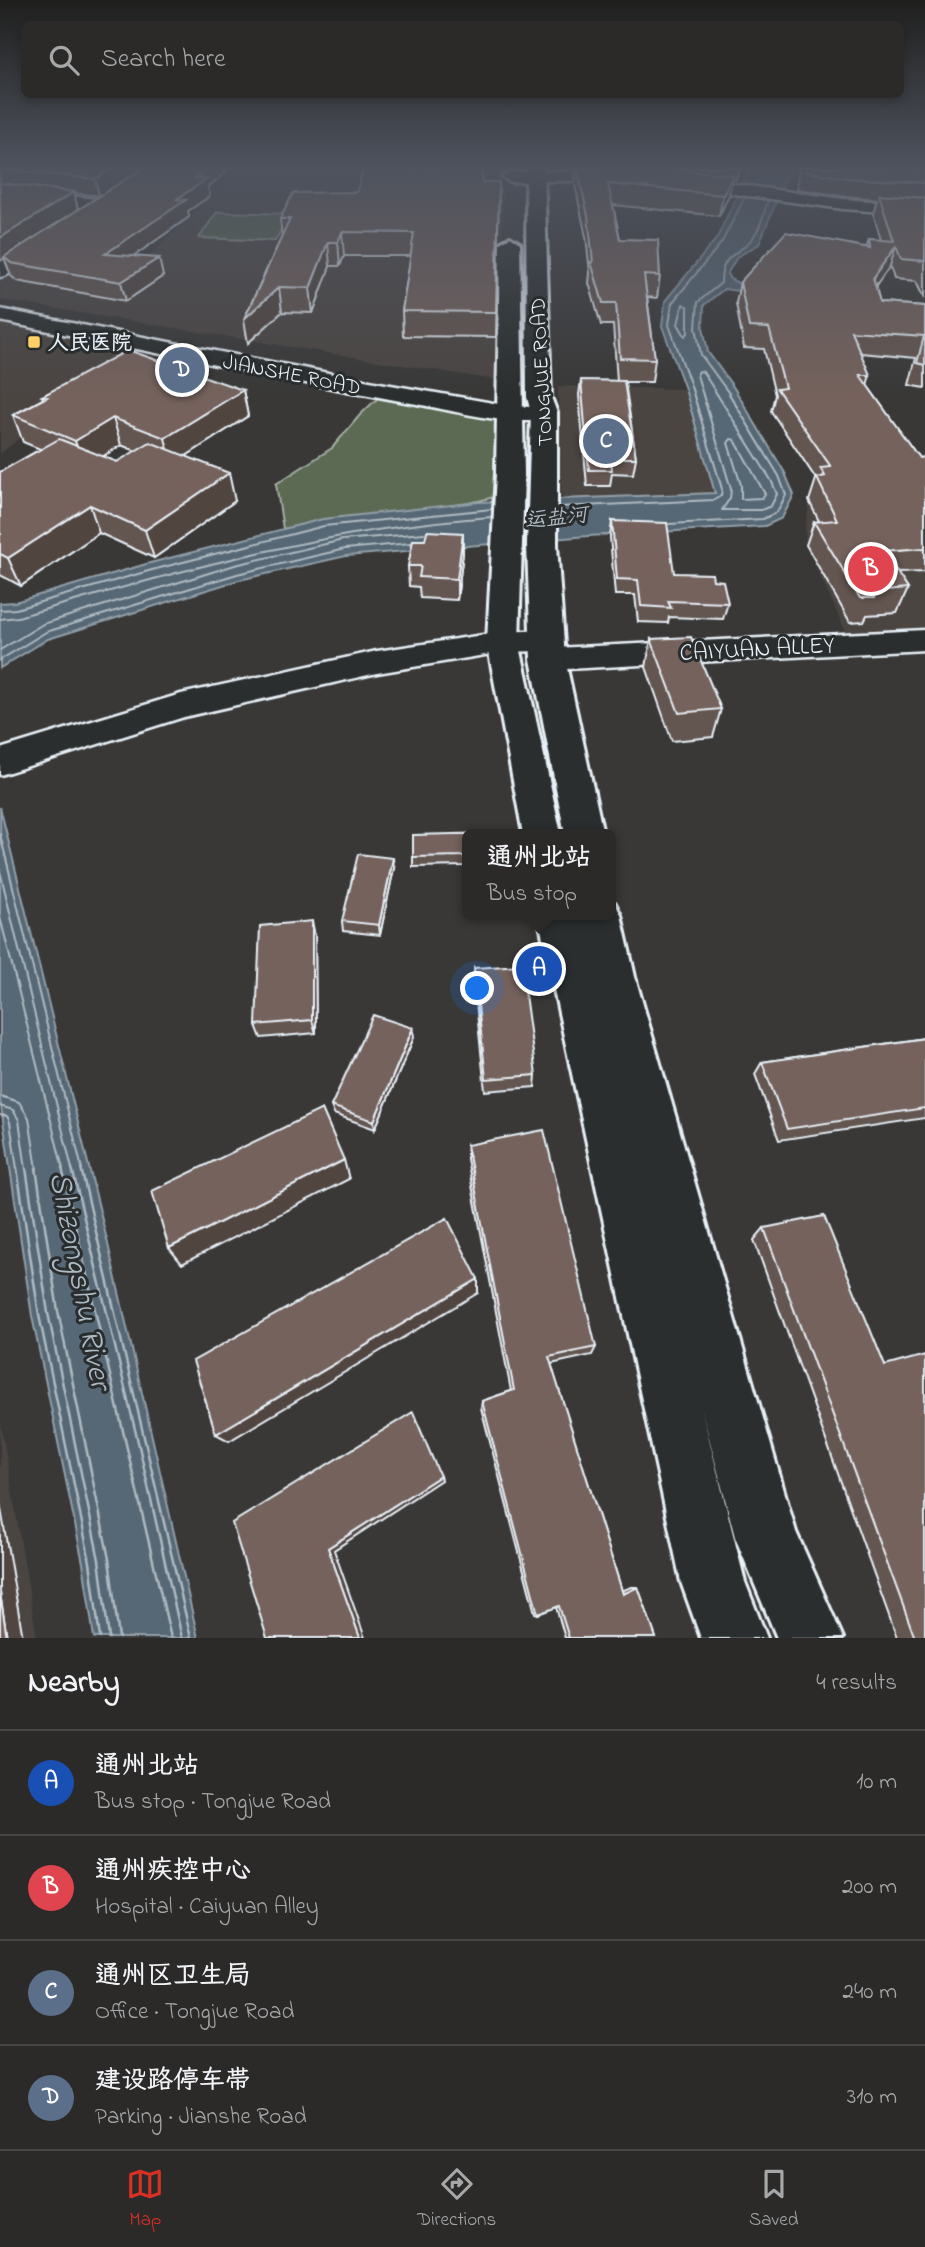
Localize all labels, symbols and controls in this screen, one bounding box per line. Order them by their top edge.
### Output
search box [21,21,904,98]
icon: search [45,41,83,79]
text: Search here [101,41,226,79]
street label: TONGJUE ROAD [524,297,562,447]
place label: 人民医院 [48,329,132,359]
marker: 人民医院 [26,334,42,350]
pin: D [159,344,205,396]
street label: JIANSHE ROAD [220,348,363,404]
pin: C [583,415,629,467]
water label: 运盐河 [523,500,592,537]
pin: B [848,543,894,595]
street label: CAIYUAN ALLEY [679,629,835,672]
popup [462,829,616,920]
text: 通州北站 [487,840,591,878]
text: Bus stop [487,878,577,911]
pin: A [516,943,562,995]
your location [460,971,494,1005]
water label: Shizongshu River [34,1168,123,1397]
text: Nearby [28,1662,120,1706]
text: 4 results [816,1667,897,1700]
text: 通州北站 [95,1748,199,1786]
text: A [44,1766,58,1799]
text: 10 m [856,1766,897,1799]
text: Bus stop · Tongjue Road [95,1786,331,1819]
text: 通州疾控中心 [95,1853,251,1891]
text: B [43,1871,59,1904]
text: 200 m [842,1871,897,1904]
text: Hospital · Caiyuan Alley [95,1891,319,1924]
text: 通州区卫生局 [95,1958,251,1996]
text: C [45,1976,57,2009]
text: 240 m [843,1976,897,2009]
text: Office · Tongjue Road [95,1996,294,2029]
text: 建设路停车带 [95,2063,251,2101]
text: D [43,2081,59,2114]
text: 310 m [847,2081,897,2114]
text: Parking · Jianshe Road [95,2101,307,2134]
tab: Map [126,2165,164,2234]
tab: Directions [417,2165,496,2234]
tab: Saved [749,2165,799,2234]

